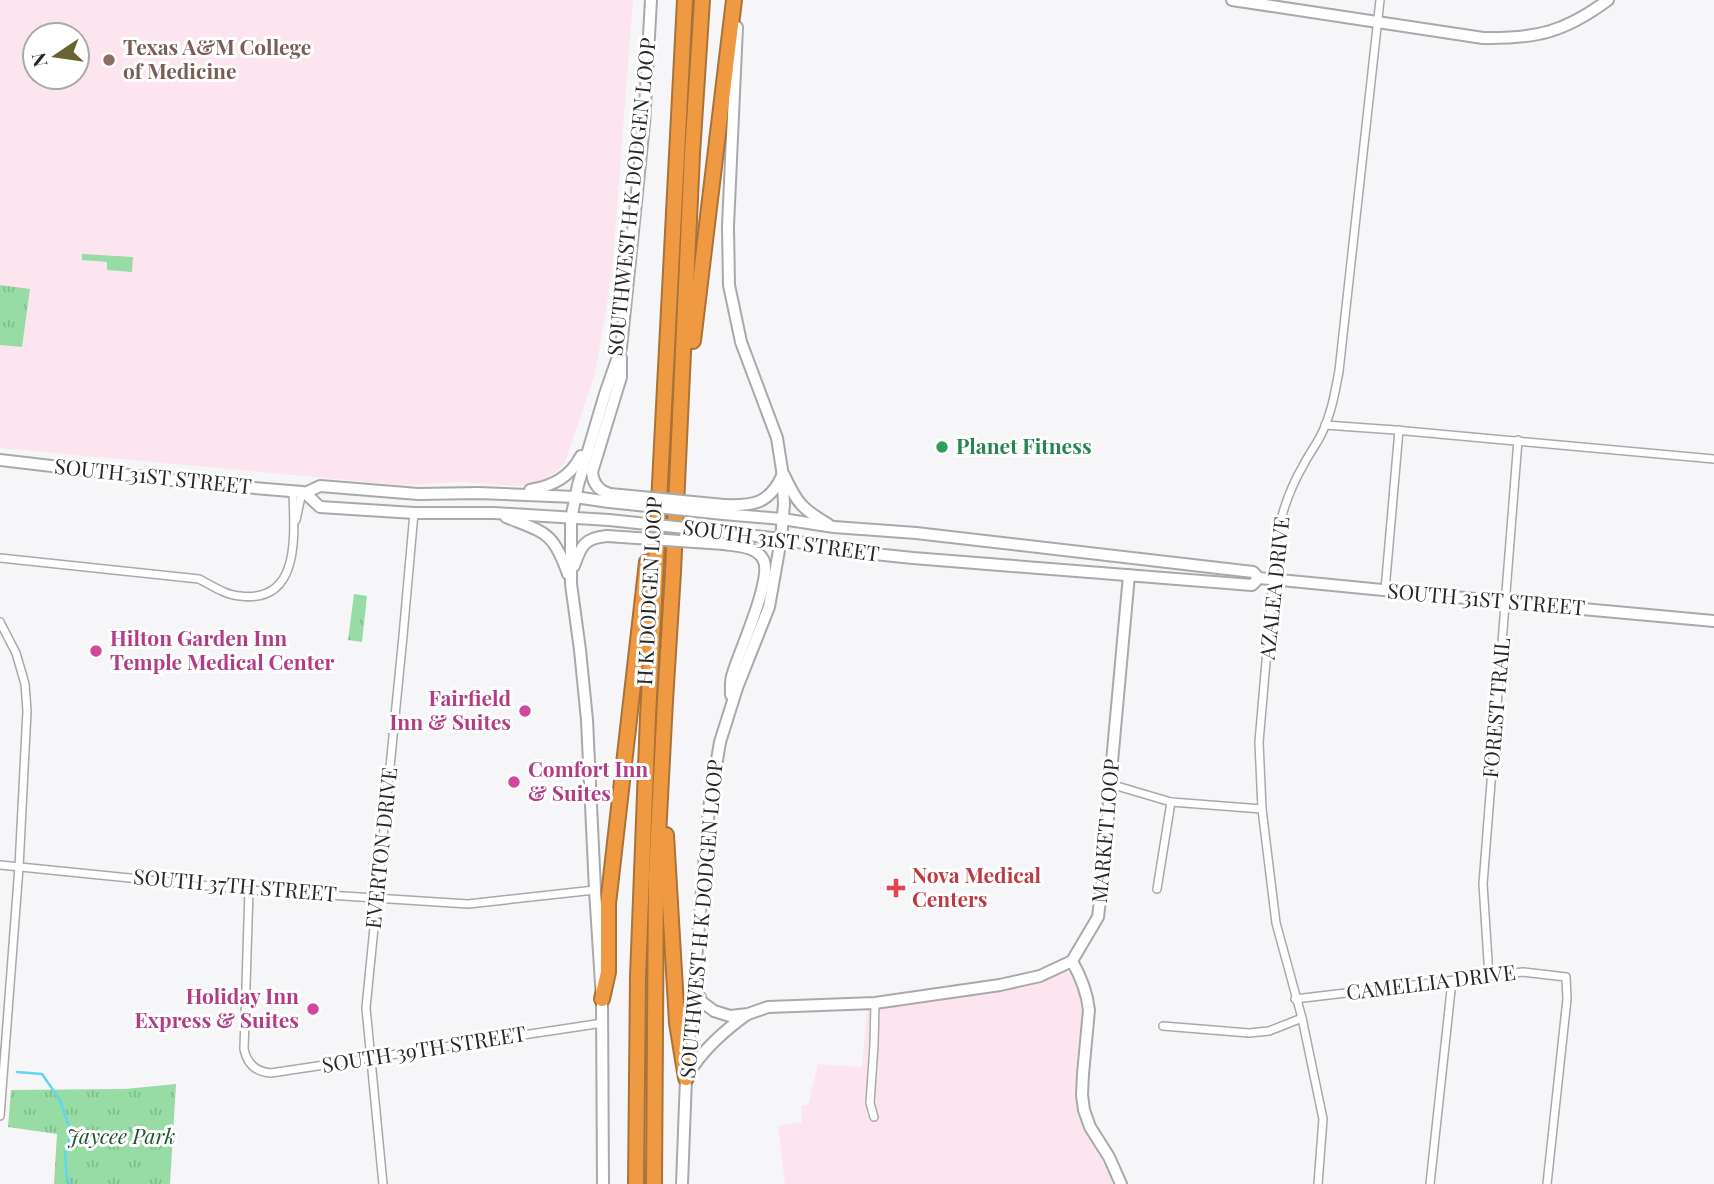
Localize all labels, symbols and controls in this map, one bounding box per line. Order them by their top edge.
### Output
north arrow [21,21,91,91]
place label: Texas A&M College of Medicine [123,32,311,84]
street label: SOUTHWEST H K DODGEN LOOP [599,36,661,357]
text: N [24,50,53,70]
marker: Texas A&M College of Medicine [101,52,117,68]
place label: Planet Fitness [956,431,1092,459]
marker: Planet Fitness [934,439,950,455]
street label: SOUTH 31ST STREET [53,451,253,499]
street label: H K DODGEN LOOP [629,496,667,686]
street label: SOUTH 31ST STREET [681,511,881,567]
street label: AZALEA DRIVE [1251,515,1294,662]
street label: SOUTH 31ST STREET [1386,575,1586,621]
place label: Hilton Garden Inn Temple Medical Center [110,623,334,675]
street label: FOREST TRAIL [1475,636,1515,779]
marker: Hilton Garden Inn Temple Medical Center [88,643,104,659]
place label: Fairfield Inn & Suites [389,683,511,735]
marker: Fairfield Inn & Suites [517,703,533,719]
place label: Comfort Inn & Suites [528,754,648,806]
street label: SOUTHWEST H K DODGEN LOOP [672,758,728,1079]
street label: MARKET LOOP [1084,758,1124,904]
street label: EVERTON DRIVE [358,766,402,930]
marker: Comfort Inn & Suites [506,774,522,790]
place label: Nova Medical Centers [912,860,1042,912]
street label: SOUTH 37TH STREET [132,861,338,907]
marker: Nova Medical Centers [886,878,906,898]
street label: CAMELLIA DRIVE [1345,957,1517,1005]
place label: Holiday Inn Express & Suites [134,981,299,1033]
marker: Holiday Inn Express & Suites [305,1001,321,1017]
street label: SOUTH 39TH STREET [320,1018,528,1078]
park label: Jaycee Park [67,1121,176,1149]

